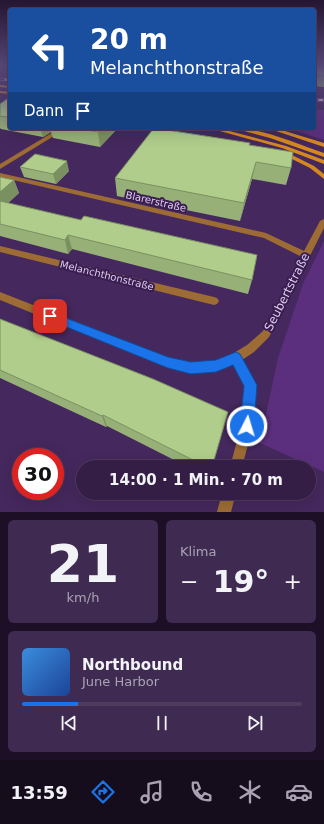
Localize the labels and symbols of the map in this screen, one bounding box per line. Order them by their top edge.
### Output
street label: Blarerstraße [125,189,187,214]
street label: Seubertstraße [261,251,313,333]
street label: Melanchthonstraße [59,258,155,292]
pin [33,299,67,333]
position arrow [226,405,268,447]
speed limit sign: 30 [12,448,64,500]

